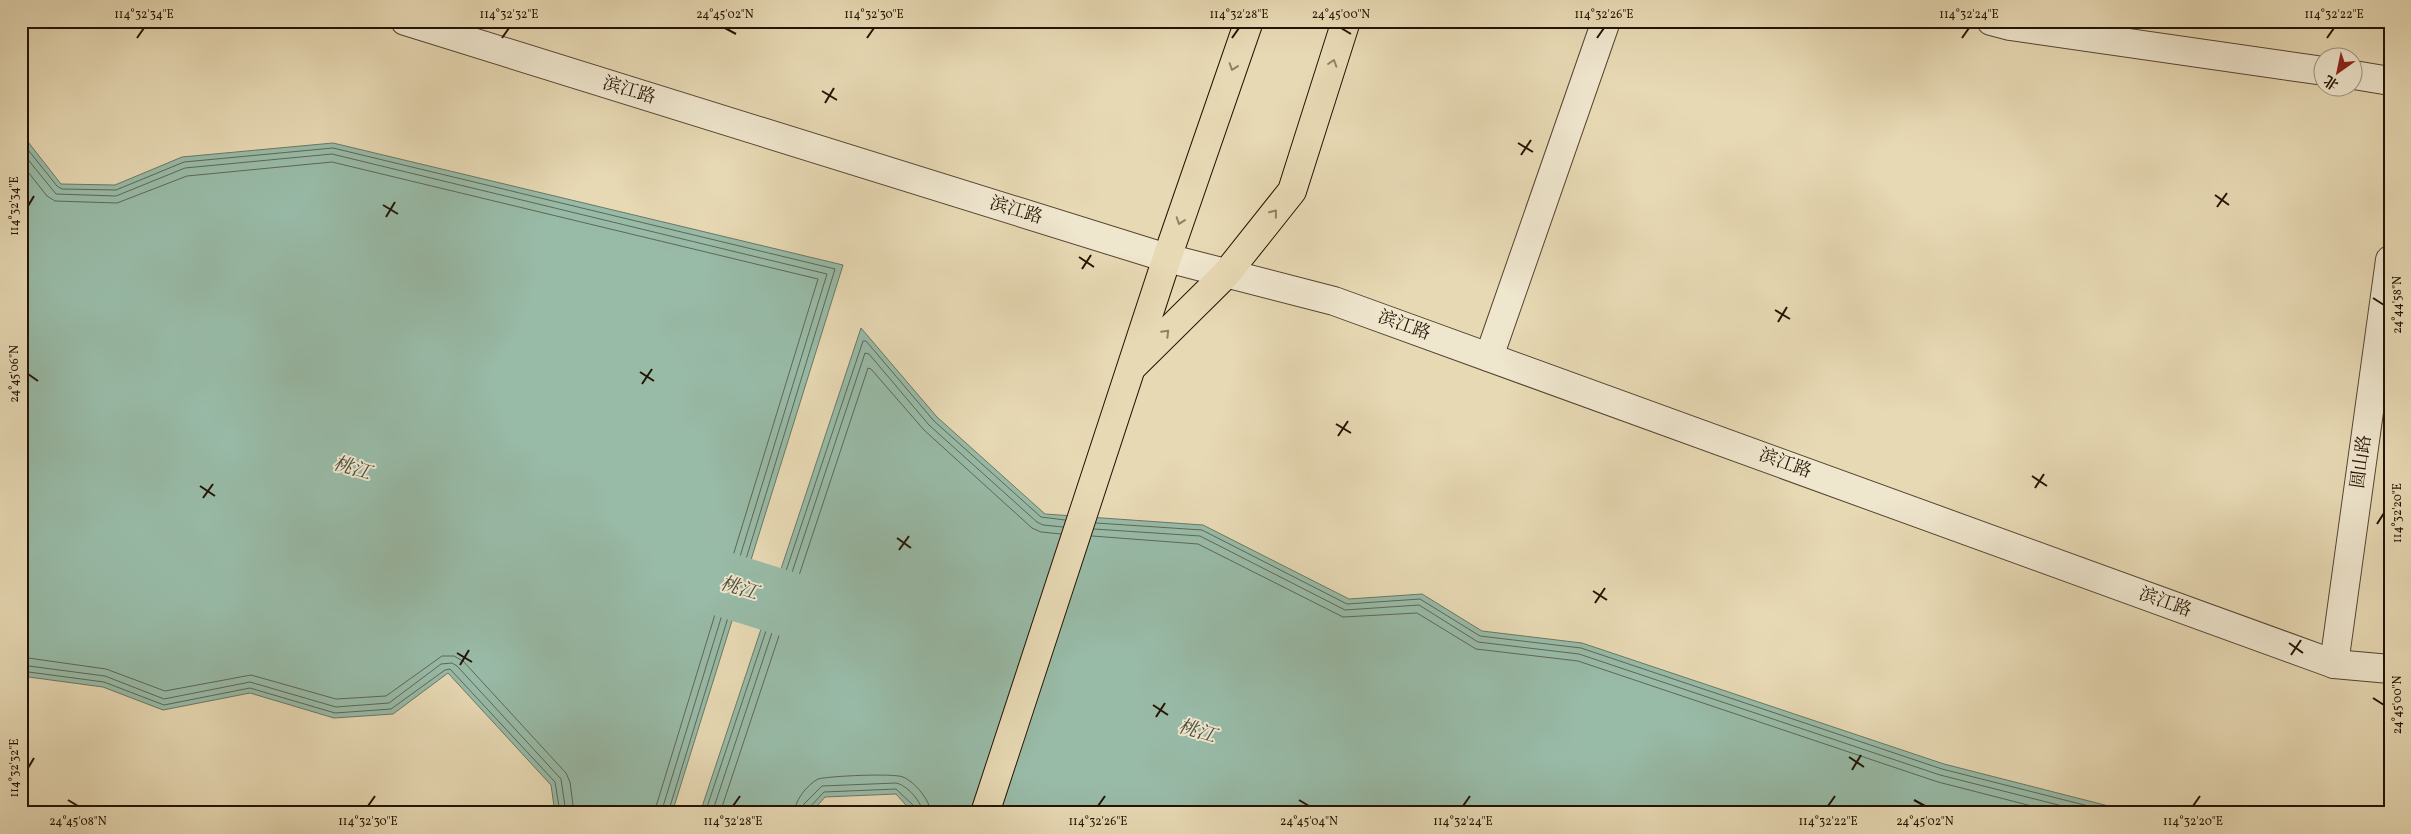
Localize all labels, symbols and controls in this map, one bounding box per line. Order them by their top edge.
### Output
text: 114°32'34"E [114,7,174,23]
text: 114°32'32"E [479,7,539,23]
text: 24°45'02"N [696,7,754,23]
text: 114°32'30"E [844,7,904,23]
text: 114°32'28"E [1209,7,1269,23]
text: 24°45'00"N [1312,7,1370,23]
text: 114°32'26"E [1574,7,1634,23]
text: 114°32'24"E [1939,7,1999,23]
text: 114°32'22"E [2304,7,2364,23]
north arrow [2314,48,2364,98]
one-way arrow [1327,59,1337,67]
one-way arrow [1229,63,1239,71]
text: 北 [2321,70,2343,93]
street label: 滨江路 [600,71,658,111]
text: 114°32'34"E [7,176,23,236]
street label: 滨江路 [987,191,1045,231]
one-way arrow [1269,209,1278,218]
one-way arrow [1176,216,1186,225]
text: 24°44'58"N [2390,276,2406,334]
street label: 滨江路 [1374,305,1434,347]
one-way arrow [1160,330,1169,339]
text: 24°45'06"N [7,345,23,403]
street label: 圆山路 [2346,434,2378,490]
street label: 滨江路 [1755,443,1815,485]
water label: 桃江 [330,451,377,488]
text: 114°32'20"E [2390,483,2406,543]
water label: 桃江 [717,571,764,608]
street label: 滨江路 [2135,582,2195,624]
text: 24°45'00"N [2390,676,2406,734]
water label: 桃江 [1175,714,1222,751]
text: 114°32'32"E [7,738,23,798]
text: 24°45'08"N [49,814,107,830]
text: 114°32'30"E [338,814,398,830]
text: 114°32'28"E [703,814,763,830]
text: 114°32'26"E [1068,814,1128,830]
text: 24°45'04"N [1280,814,1338,830]
text: 114°32'24"E [1433,814,1493,830]
text: 114°32'22"E [1798,814,1858,830]
text: 24°45'02"N [1896,814,1954,830]
text: 114°32'20"E [2163,814,2223,830]

